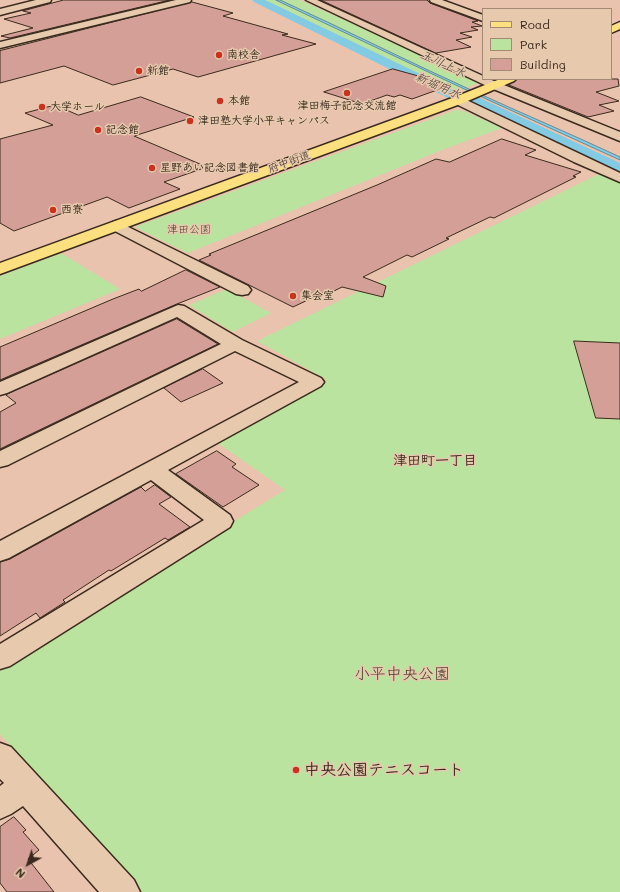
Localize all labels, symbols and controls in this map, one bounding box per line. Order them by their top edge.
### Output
legend [482,8,612,80]
text: Road [520,16,550,32]
text: Park [520,36,547,52]
water label: 玉川上水 [418,47,468,81]
place label: 南校舎 [227,48,260,62]
marker: 南校舎 [214,50,224,60]
text: Building [520,56,566,72]
place label: 新館 [147,64,169,78]
marker: 新館 [134,66,144,76]
water label: 新堀用水 [413,70,463,102]
marker: 津田梅子記念交流館 [342,88,352,98]
place label: 本館 [228,94,250,108]
marker: 本館 [215,96,225,106]
place label: 津田梅子記念交流館 [298,99,396,113]
place label: 大学ホール [50,100,105,114]
marker: 大学ホール [37,102,47,112]
place label: 津田塾大学小平キャンパス [198,114,330,128]
marker: 津田塾大学小平キャンパス [185,116,195,126]
place label: 記念館 [106,123,139,137]
marker: 記念館 [93,125,103,135]
street label: 府中街道 [266,148,312,176]
place label: 星野あい記念図書館 [160,161,259,175]
marker: 星野あい記念図書館 [147,163,157,173]
place label: 西寮 [61,203,83,217]
marker: 西寮 [48,205,58,215]
park label: 津田公園 [167,223,211,237]
place label: 集会室 [301,289,334,303]
marker: 集会室 [288,291,298,301]
district label: 津田町一丁目 [393,453,477,469]
park label: 小平中央公園 [354,664,450,684]
place label: 中央公園テニスコート [304,760,464,780]
marker: 中央公園テニスコート [291,765,301,775]
north arrow [8,844,48,884]
text: N [12,865,28,882]

